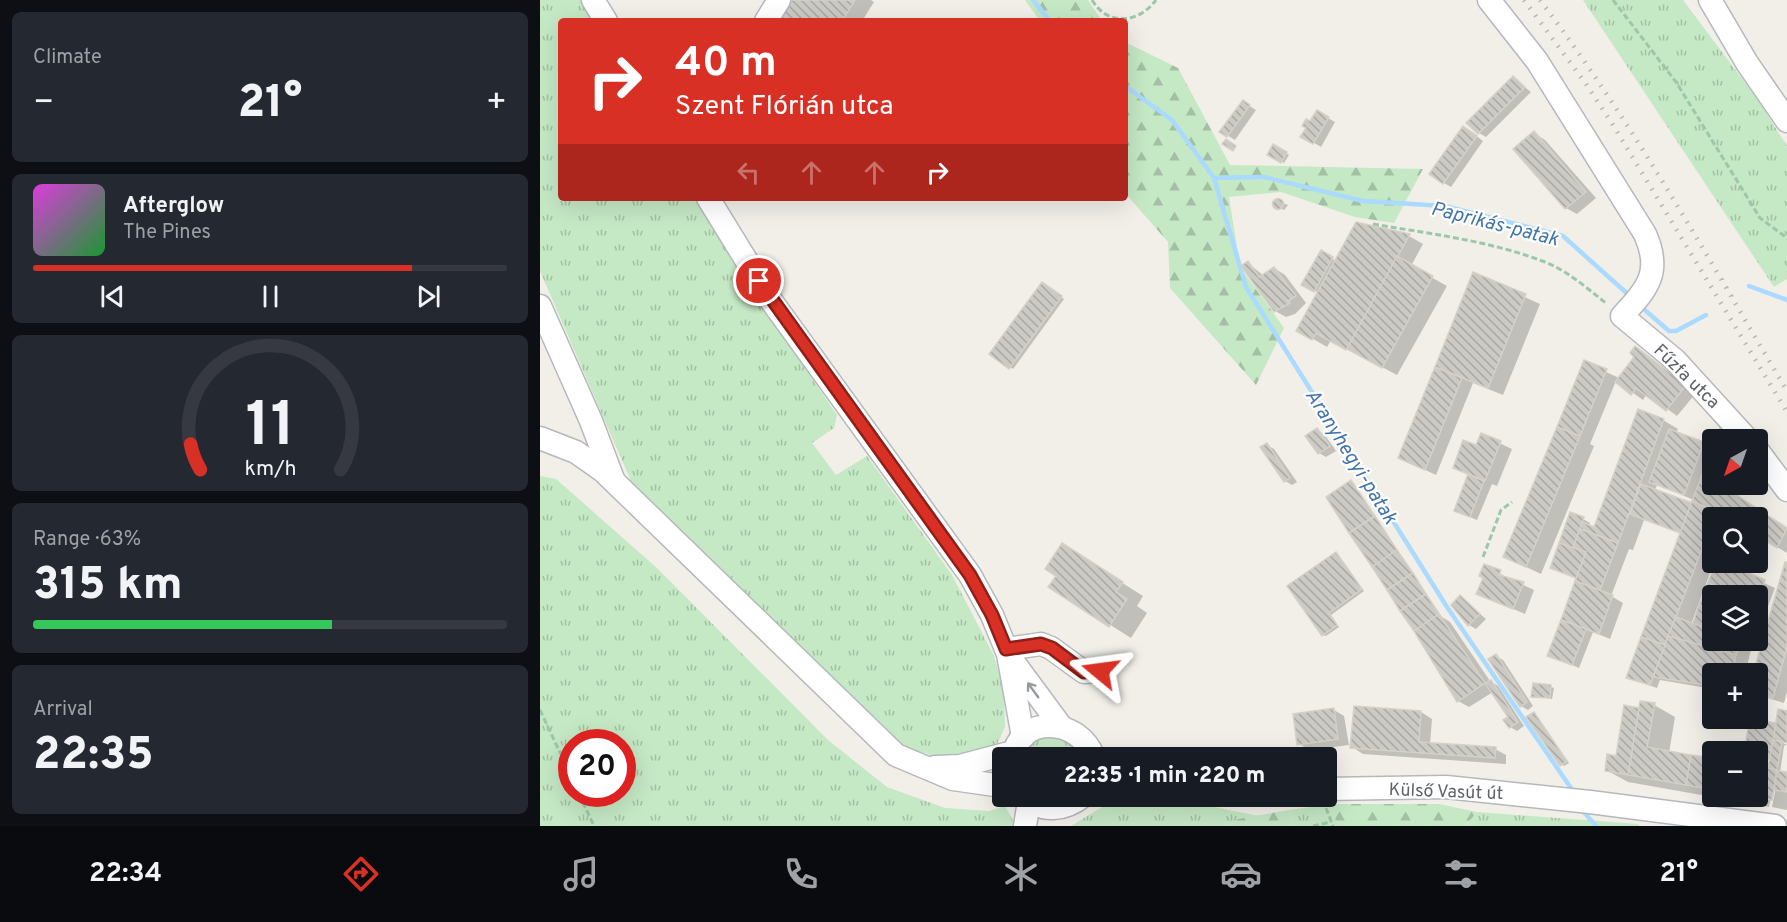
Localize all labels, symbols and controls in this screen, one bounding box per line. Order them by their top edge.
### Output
text: 40 m [675,38,777,91]
icon: right [576,42,654,120]
text: Climate [33,45,102,71]
text: 21° [238,76,302,133]
text: − [33,83,54,125]
text: + [486,83,507,125]
text: Szent Flórián utca [675,90,894,124]
icon: left [732,156,765,189]
icon: ahead [795,156,828,189]
icon: ahead [858,156,891,189]
icon: right [921,156,954,189]
text: Afterglow [123,193,224,220]
water label: Paprikás-patak [1428,197,1562,254]
text: The Pines [123,220,211,246]
pin [733,255,784,306]
icon: arrive [742,264,775,297]
icon: previous [96,280,129,313]
icon: pause [254,280,287,313]
icon: next [412,280,445,313]
street label: Fűzfa utca [1648,340,1724,414]
water label: Aranyhegyi-patak [1298,385,1403,530]
text: 11 [245,389,295,468]
north arrow [1702,429,1768,495]
map controls [1702,429,1768,807]
text: km/h [244,456,296,483]
button: search [1702,507,1768,573]
text: Range · 63% [33,527,141,553]
text: 315 km [33,558,183,615]
button: layers [1702,585,1768,651]
position arrow [1068,639,1132,703]
button: + [1702,663,1768,729]
one-way arrow [1027,682,1040,698]
text: Arrival [33,697,93,723]
text: 22:35 [33,728,154,785]
speed limit sign: 20 [558,729,636,807]
button: − [1702,741,1768,807]
text: 22:35 · 1 min · 220 m [1064,763,1265,790]
street label: Külső Vasút út [1388,779,1504,806]
icon: directions [340,853,382,895]
icon: music [560,853,602,895]
icon: phone [780,853,822,895]
icon: climate [1000,853,1042,895]
icon: car [1220,853,1262,895]
icon: filters [1440,853,1482,895]
text: 22:34 [89,857,162,891]
text: 21° [1659,857,1698,891]

